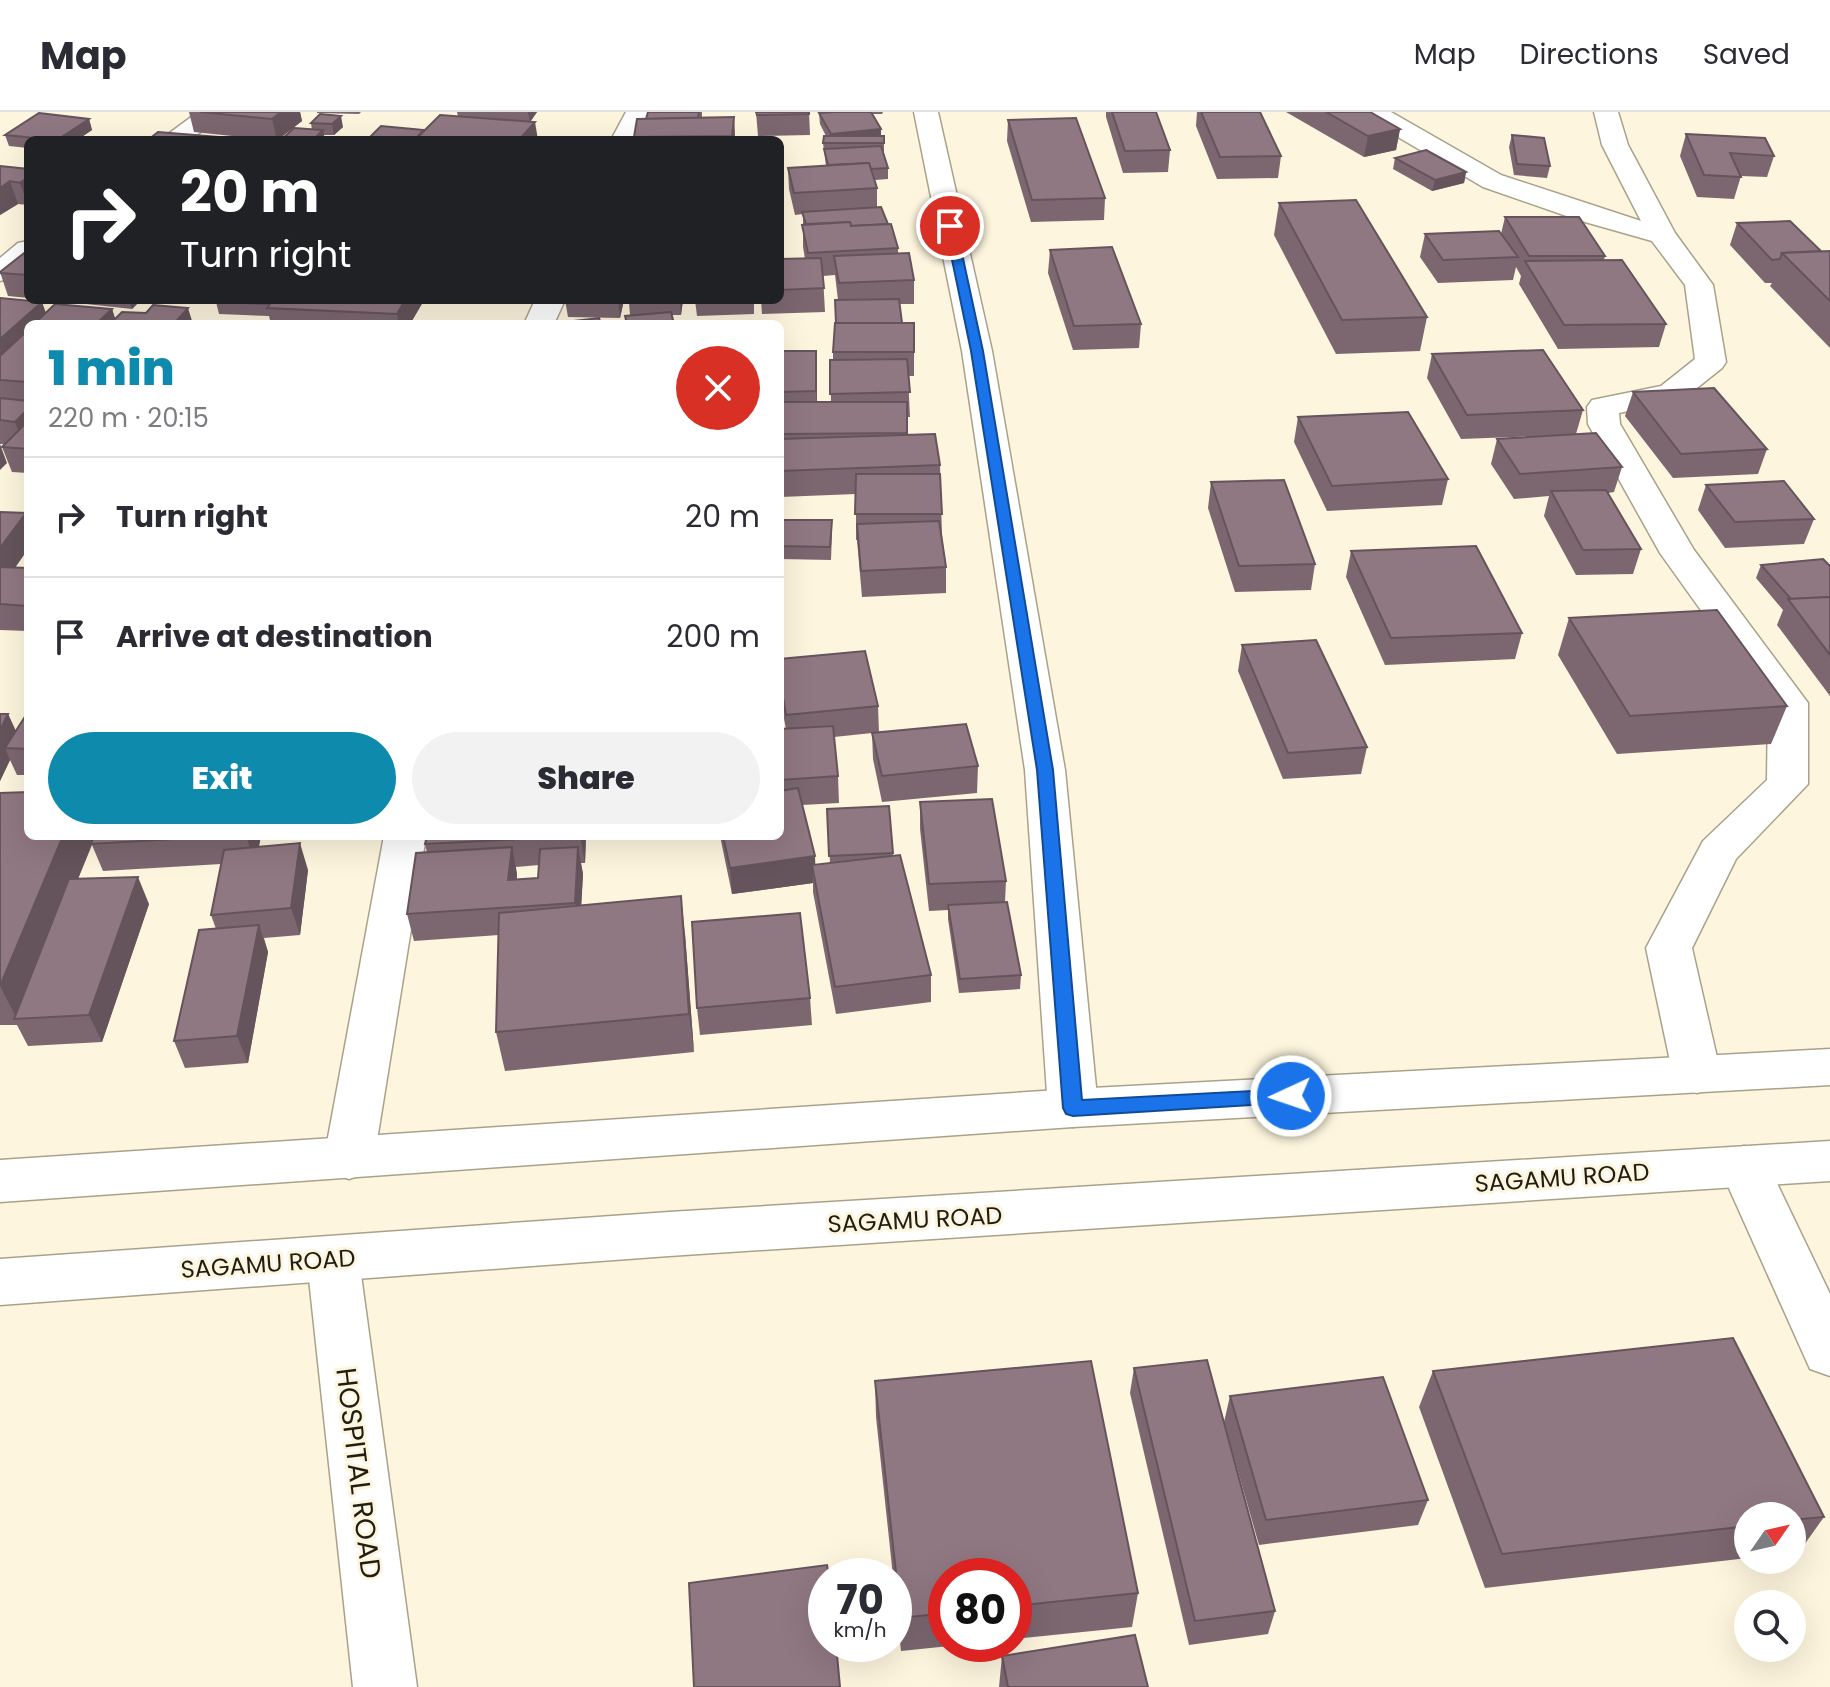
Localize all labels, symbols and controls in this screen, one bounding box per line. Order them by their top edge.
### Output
text: Map [40,29,127,82]
text: Map [1414,35,1476,74]
text: Directions [1520,35,1659,74]
text: Saved [1703,35,1790,74]
text: 20 m [180,153,320,232]
icon: right [48,168,152,272]
pin [916,192,984,260]
icon: arrive [928,204,972,248]
text: Turn right [180,229,351,280]
text: 1 min [48,335,175,402]
button: close [676,346,760,430]
text: 220 m · 20:15 [48,400,209,436]
icon: right [48,495,92,539]
text: Turn right [116,495,268,538]
text: 20 m [685,495,760,538]
icon: arrive [48,615,92,659]
text: Arrive at destination [116,615,433,658]
text: 200 m [666,615,760,658]
button: Exit [48,732,396,824]
button: Share [412,732,760,824]
position arrow [1249,1054,1333,1138]
street label: SAGAMU ROAD [1474,1155,1650,1200]
street label: SAGAMU ROAD [827,1198,1003,1241]
street label: SAGAMU ROAD [180,1241,356,1286]
street label: HOSPITAL ROAD [326,1365,391,1581]
north arrow [1734,1502,1806,1574]
map controls [1734,1502,1806,1662]
speed limit sign: 80 [928,1558,1032,1662]
text: 70 [836,1572,884,1628]
button: search [1734,1590,1806,1662]
text: km/h [833,1616,887,1644]

